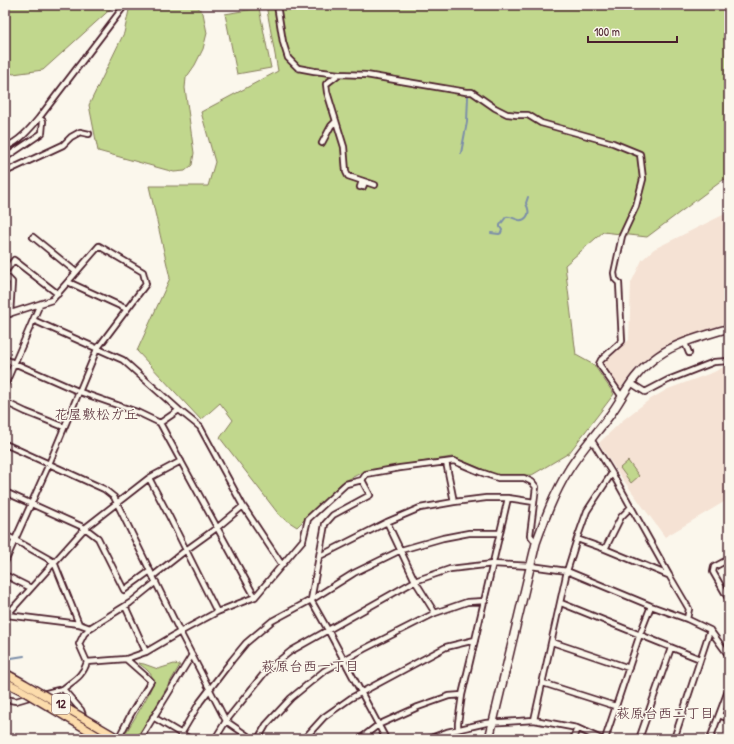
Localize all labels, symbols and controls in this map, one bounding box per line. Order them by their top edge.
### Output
scale bar [588,18,677,44]
text: 100 m [594,23,620,40]
district label: 花屋敷松ガ丘 [54,404,138,423]
district label: 萩原台西一丁目 [261,656,359,675]
road number: 12 [52,694,70,714]
district label: 萩原台西二丁目 [616,703,714,722]

